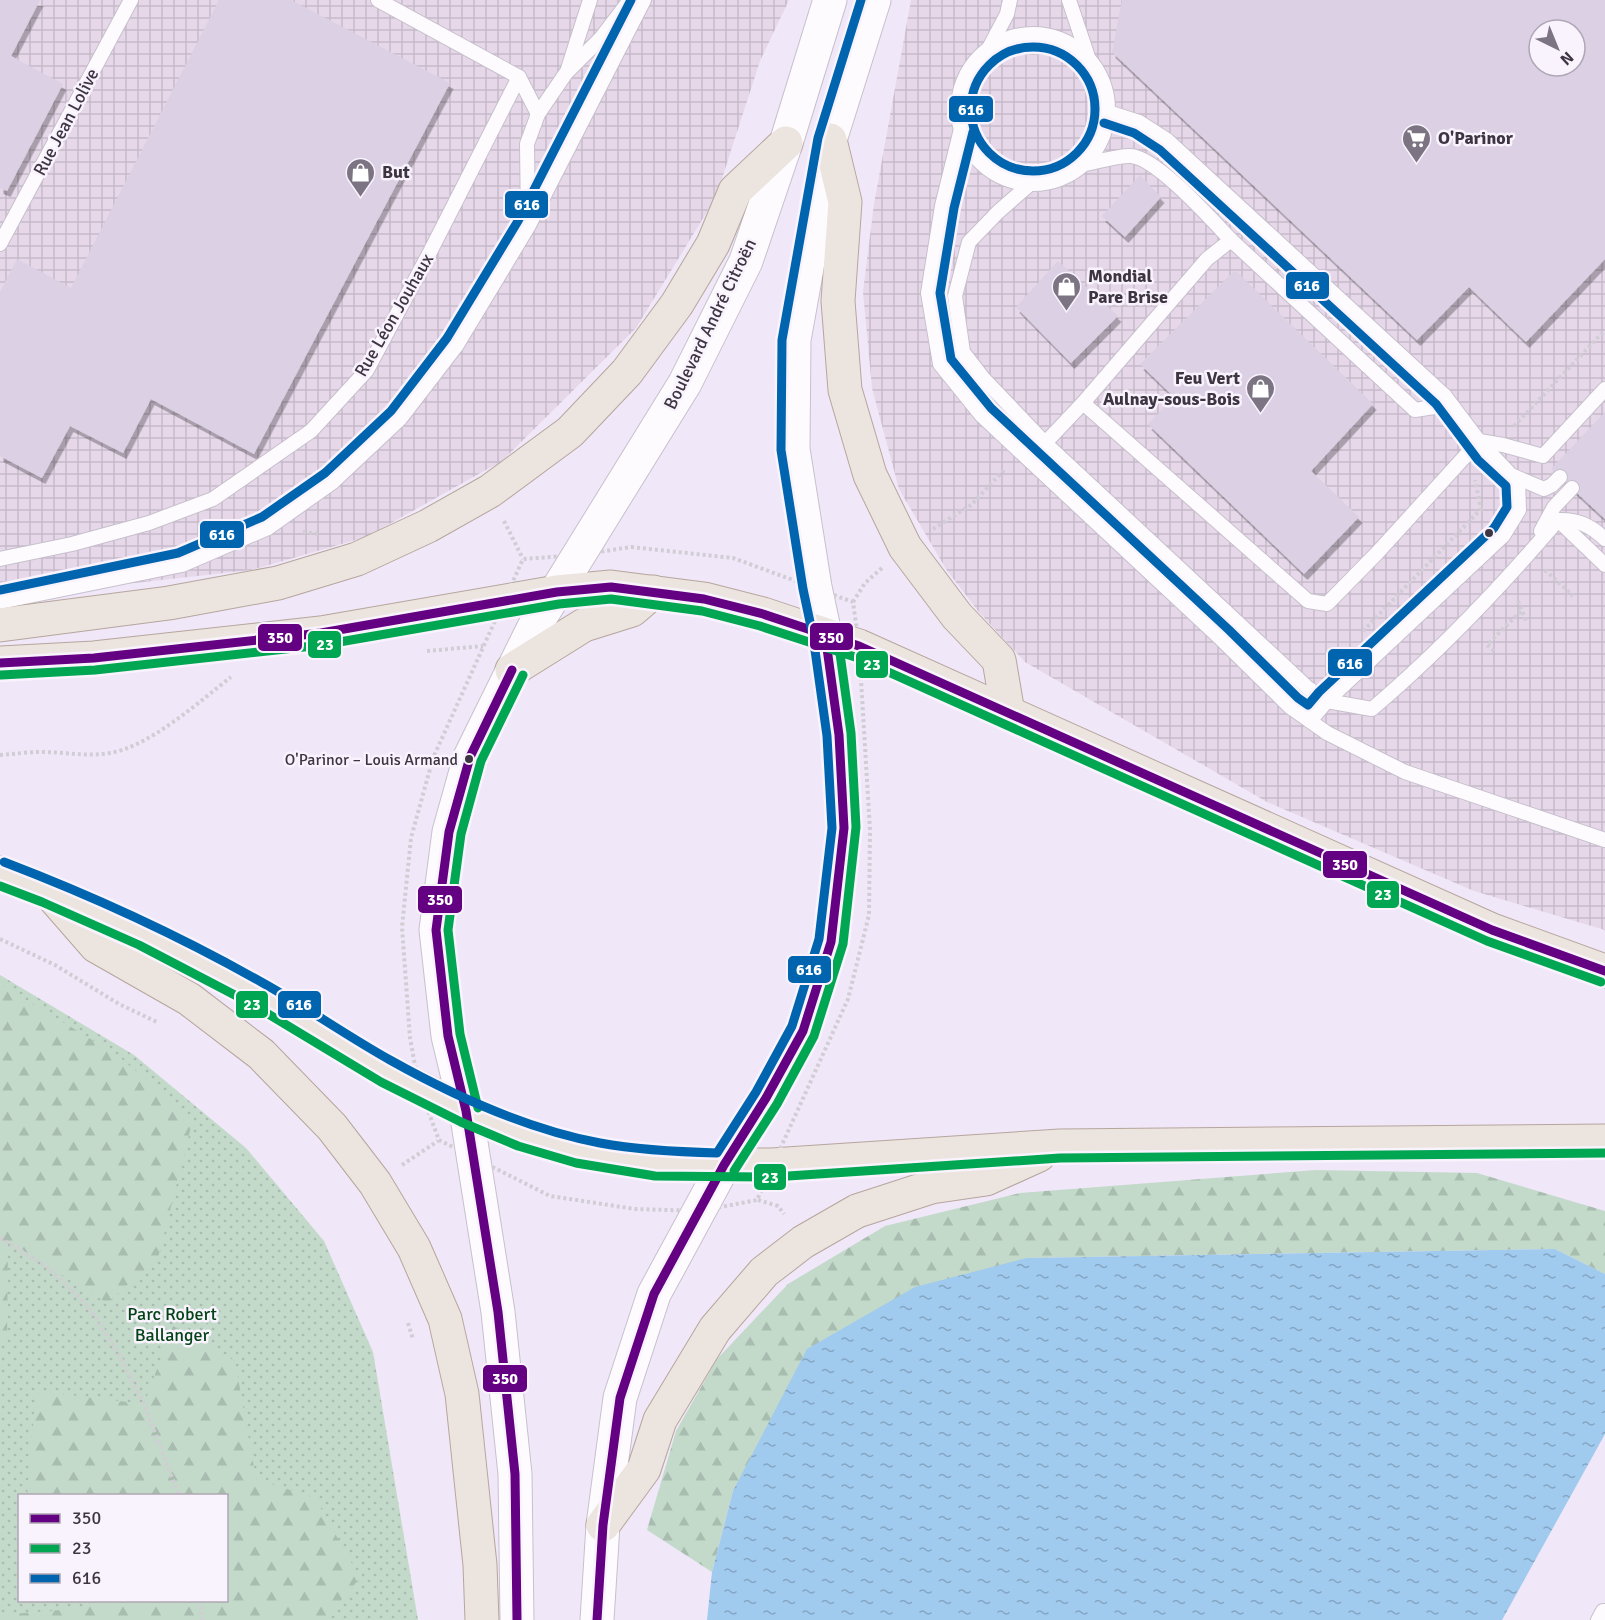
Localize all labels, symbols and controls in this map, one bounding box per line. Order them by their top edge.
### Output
north arrow [1527,18,1587,78]
text: N [1556,47,1577,69]
street label: Rue Jean Lolive [29,65,103,179]
line badge: 616 [948,95,994,123]
text: 616 [958,100,984,120]
supermarket icon: O'Parinor [1401,122,1433,164]
place label: O'Parinor [1438,127,1514,149]
shop icon: But [345,156,377,198]
place label: But [382,161,410,183]
line badge: 616 [504,190,549,219]
text: 616 [514,195,540,215]
street label: Boulevard André Citroën [659,235,761,413]
street label: Rue Léon Jouhaux [350,249,439,381]
place label: Mondial Pare Brise [1088,265,1168,308]
shop icon: Mondial Pare Brise [1051,270,1083,312]
line badge: 616 [1285,271,1330,300]
text: 616 [1294,276,1320,296]
place label: Feu Vert Aulnay-sous-Bois [1103,367,1240,410]
shop icon: Feu Vert Aulnay-sous-Bois [1245,372,1277,414]
line badge: 616 [199,520,245,549]
text: 616 [209,525,235,545]
unlabelled marker [1483,527,1495,539]
line badge: 350 [809,622,854,651]
line badge: 350 [257,623,303,652]
text: 350 [267,628,293,648]
text: 350 [818,628,844,648]
line badge: 23 [307,630,342,659]
text: 23 [316,635,334,655]
line badge: 616 [1327,648,1373,677]
line badge: 23 [855,650,889,679]
text: 616 [1337,654,1363,674]
text: 23 [863,655,881,675]
place label: O'Parinor – Louis Armand [285,750,458,770]
marker: O'Parinor – Louis Armand [463,753,475,765]
line badge: 350 [1322,850,1368,879]
text: 350 [1332,855,1358,875]
line badge: 23 [1366,880,1400,909]
line badge: 350 [417,885,463,914]
text: 23 [1374,885,1392,905]
text: 350 [427,890,453,910]
line badge: 616 [787,955,832,984]
text: 616 [796,960,822,980]
line badge: 23 [235,990,269,1019]
line badge: 616 [277,990,322,1019]
text: 23 [243,995,261,1015]
text: 616 [286,995,312,1015]
line badge: 23 [753,1163,787,1191]
text: 23 [761,1168,779,1188]
park label: Parc Robert Ballanger [127,1303,217,1346]
line badge: 350 [482,1364,528,1393]
text: 350 [492,1369,518,1389]
legend [18,1494,228,1602]
text: 350 [72,1507,101,1529]
text: 23 [72,1537,91,1559]
text: 616 [72,1567,101,1589]

